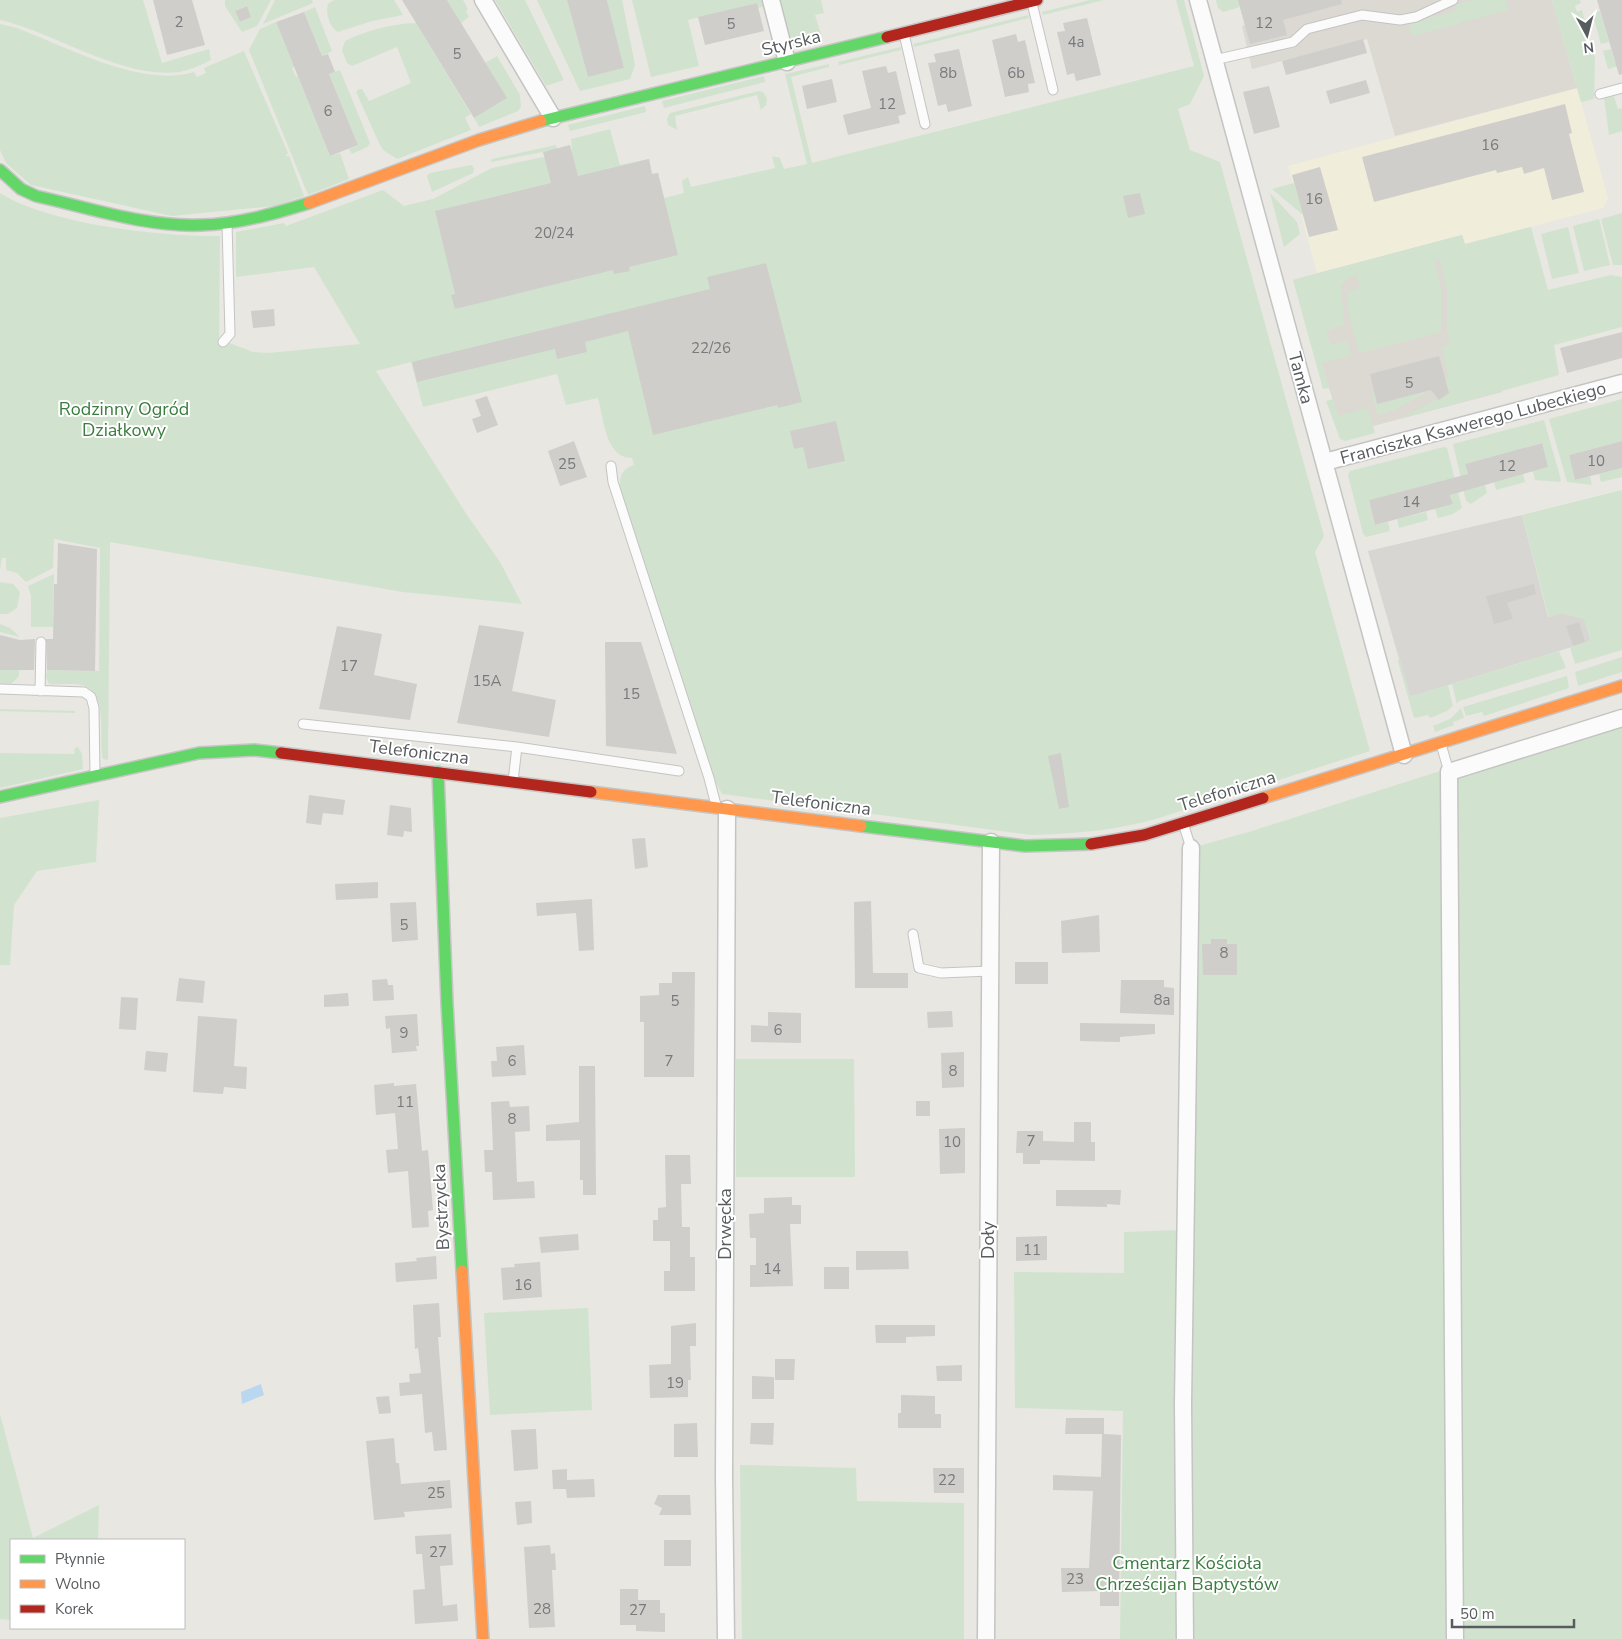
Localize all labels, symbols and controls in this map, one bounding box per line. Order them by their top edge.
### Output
north arrow [1562,10,1612,60]
house number: 2 [174,12,184,32]
house number: 12 [1255,13,1273,33]
house number: 5 [726,14,736,34]
street label: Styrska [759,24,823,62]
house number: 4a [1068,32,1084,52]
text: N [1582,37,1595,57]
house number: 5 [452,44,462,64]
house number: 8b [939,63,957,83]
house number: 6b [1007,63,1025,83]
house number: 12 [878,94,896,114]
house number: 6 [323,101,333,121]
house number: 16 [1481,135,1499,155]
house number: 16 [1305,189,1323,209]
house number: 20/24 [534,223,574,243]
house number: 22/26 [691,338,731,358]
street label: Tamka [1283,349,1319,407]
house number: 5 [1404,373,1414,393]
street label: Franciszka Ksawerego Lubeckiego [1337,376,1609,470]
park label: Rodzinny Ogród Działkowy [59,397,189,442]
house number: 10 [1587,451,1605,471]
house number: 25 [558,454,576,474]
house number: 12 [1498,456,1516,476]
house number: 14 [1402,492,1420,512]
house number: 17 [340,656,358,676]
house number: 15A [473,671,502,691]
house number: 15 [622,684,640,704]
street label: Telefoniczna [368,734,470,770]
street label: Telefoniczna [1175,765,1279,817]
street label: Telefoniczna [770,785,872,821]
house number: 5 [399,915,409,935]
house number: 8 [1219,943,1229,963]
house number: 8a [1154,990,1170,1010]
house number: 5 [670,991,680,1011]
house number: 6 [773,1020,783,1040]
house number: 9 [399,1023,409,1043]
house number: 6 [507,1051,517,1071]
house number: 7 [664,1051,674,1071]
house number: 8 [948,1061,958,1081]
house number: 11 [396,1092,414,1112]
house number: 8 [507,1109,517,1129]
house number: 7 [1026,1131,1036,1151]
house number: 10 [943,1132,961,1152]
street label: Bystrzycka [427,1163,455,1251]
street label: Drwęcka [713,1188,737,1260]
street label: Doły [976,1220,1000,1259]
house number: 11 [1023,1240,1041,1260]
house number: 14 [763,1259,781,1279]
house number: 16 [514,1275,532,1295]
house number: 19 [666,1373,684,1393]
house number: 22 [938,1470,956,1490]
house number: 25 [427,1483,445,1503]
legend [10,1539,185,1629]
house number: 27 [429,1542,447,1562]
text: Płynnie [55,1549,105,1569]
park label: Cmentarz Kościoła Chrześcijan Baptystów [1095,1551,1279,1596]
house number: 23 [1066,1569,1084,1589]
text: Wolno [55,1574,100,1594]
scale bar [1452,1596,1574,1628]
text: Korek [55,1599,94,1619]
house number: 28 [533,1599,551,1619]
house number: 27 [629,1600,647,1620]
text: 50 m [1460,1604,1495,1624]

